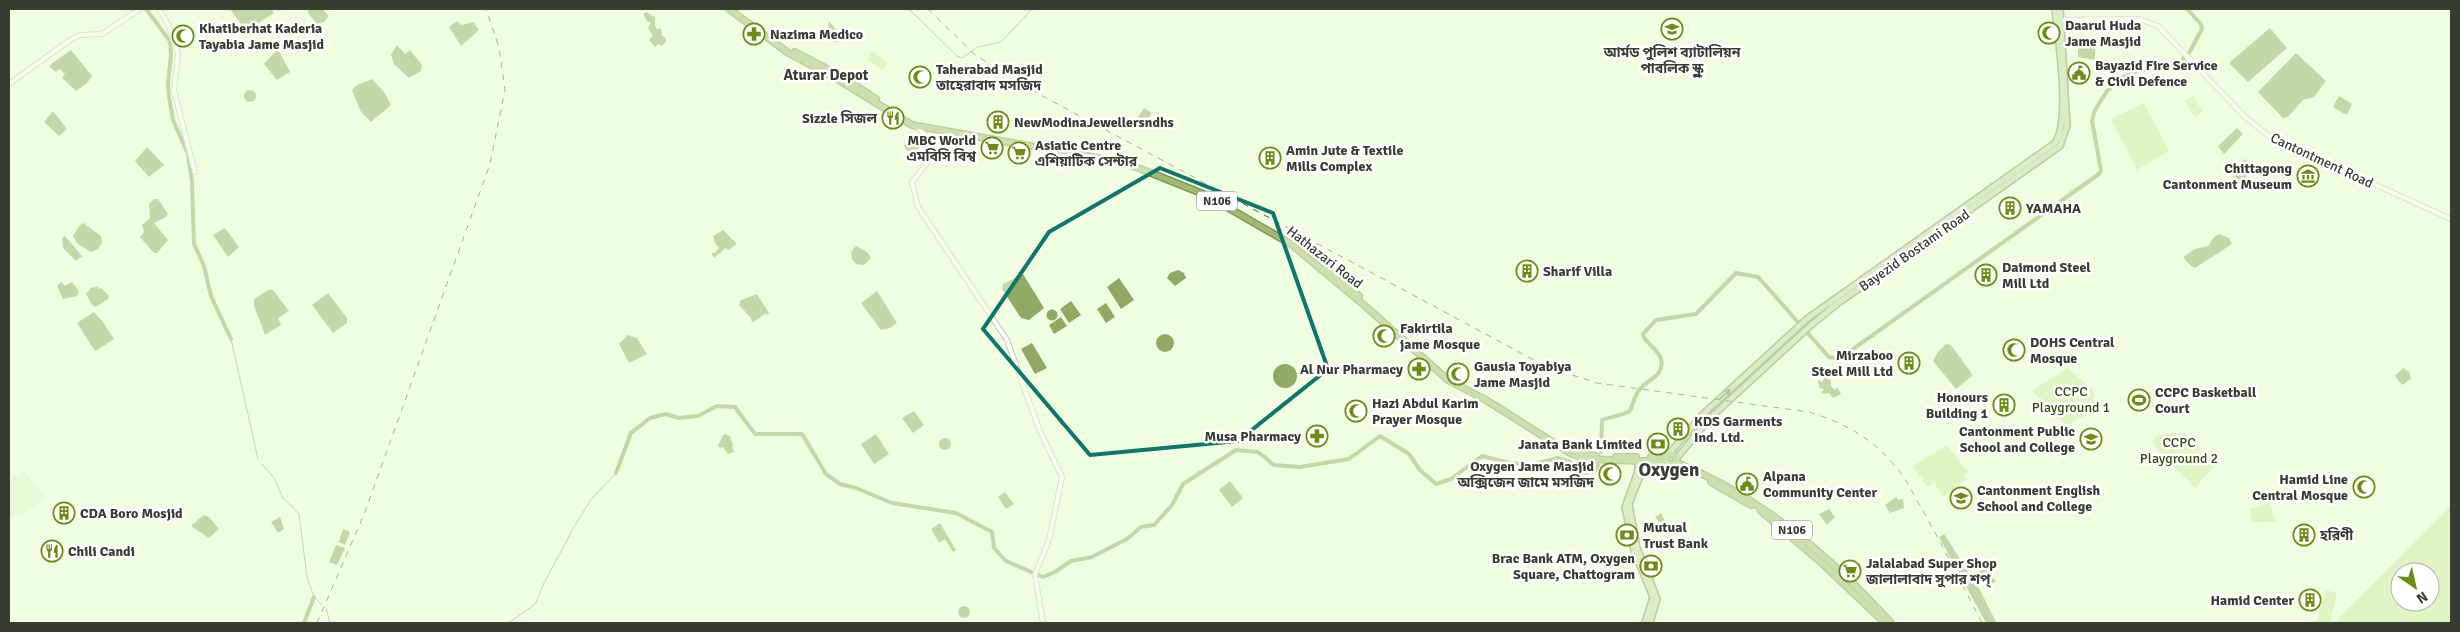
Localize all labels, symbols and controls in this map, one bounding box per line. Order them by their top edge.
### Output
school or university icon: আর্মড পুলিশ ব্যাটালিয়ন পাবলিক স্কুল [1660,17,1684,41]
place label: Daarul Huda Jame Masjid [2065,17,2141,50]
place label: Khatiberhat Kaderia Tayabia Jame Masjid [199,20,324,53]
mosque icon: Daarul Huda Jame Masjid [2037,21,2061,45]
pharmacy icon: Nazima Medico [742,22,766,46]
mosque icon: Khatiberhat Kaderia Tayabia Jame Masjid [171,24,195,48]
place label: Nazima Medico [770,26,863,43]
place label: আর্মড পুলিশ ব্যাটালিয়ন পাবলিক স্কুল [1603,43,1741,78]
place label: Bayazid Fire Service & Civil Defence [2095,57,2218,90]
place label: Taherabad Masjid তাহেরাবাদ মসজিদ [935,61,1043,94]
public building icon: Bayazid Fire Service & Civil Defence [2067,61,2091,85]
mosque icon: Taherabad Masjid তাহেরাবাদ মসজিদ [908,65,932,89]
district label: Aturar Depot [784,66,869,84]
restaurant icon: Sizzle সিজল [881,106,905,130]
place label: Sizzle সিজল [802,110,877,127]
building icon: NewModinaJewellersndhs [986,110,1010,134]
place label: NewModinaJewellersndhs [1014,114,1174,131]
street label: Cantontment Road [2268,129,2376,192]
place label: MBC World এমবিসি বিশ্ব [906,132,977,165]
supermarket icon: MBC World এমবিসি বিশ্ব [980,136,1004,160]
place label: Asiatic Centre এশিয়াটিক সেন্টার [1035,137,1138,170]
supermarket icon: Asiatic Centre এশিয়াটিক সেন্টার [1007,141,1031,165]
place label: Amin Jute & Textile Mills Complex [1286,142,1403,175]
building icon: Amin Jute & Textile Mills Complex [1258,146,1282,170]
place label: Chittagong Cantonment Museum [2163,160,2292,193]
museum icon: Chittagong Cantonment Museum [2296,164,2320,188]
road number: N106 [1197,192,1237,210]
building icon: YAMAHA [1998,196,2022,220]
place label: YAMAHA [2025,200,2081,217]
street label: Bayezid Bostami Road [1856,206,1973,295]
street label: Hathazari Road [1283,223,1366,292]
building icon: Sharif Villa [1515,259,1539,283]
place label: Daimond Steel Mill Ltd [2002,259,2091,292]
place label: Sharif Villa [1543,263,1612,280]
building icon: Daimond Steel Mill Ltd [1974,263,1998,287]
place label: Fakirtila jame Mosque [1400,320,1480,353]
mosque icon: Fakirtila jame Mosque [1372,324,1396,348]
place label: DOHS Central Mosque [2030,334,2115,367]
mosque icon: DOHS Central Mosque [2002,338,2026,362]
place label: Mirzaboo Steel Mill Ltd [1811,347,1893,380]
building icon: Mirzaboo Steel Mill Ltd [1897,351,1921,375]
pharmacy icon: Al Nur Pharmacy [1407,357,1431,381]
place label: Gausia Toyabiya Jame Masjid [1474,358,1571,391]
place label: Al Nur Pharmacy [1300,361,1403,378]
mosque icon: Gausia Toyabiya Jame Masjid [1446,362,1470,386]
park label: CCPC Playground 1 [2032,383,2110,416]
place label: CCPC Basketball Court [2155,384,2257,417]
one-way arrow [1719,388,1731,400]
sports icon: CCPC Basketball Court [2127,388,2151,412]
place label: Honours Building 1 [1926,389,1988,422]
building icon: Honours Building 1 [1992,393,2016,417]
place label: Hazi Abdul Karim Prayer Mosque [1372,395,1479,428]
mosque icon: Hazi Abdul Karim Prayer Mosque [1344,399,1368,423]
place label: KDS Garments Ind. Ltd. [1694,413,1782,446]
building icon: KDS Garments Ind. Ltd. [1666,417,1690,441]
place label: Cantonment Public School and College [1959,423,2075,456]
pharmacy icon: Musa Pharmacy [1305,424,1329,448]
school or university icon: Cantonment Public School and College [2079,427,2103,451]
place label: Musa Pharmacy [1205,428,1301,445]
bank icon: Janata Bank Limited [1646,432,1670,456]
park label: CCPC Playground 2 [2140,434,2218,467]
place label: Janata Bank Limited [1518,436,1642,453]
place label: Oxygen Jame Masjid অক্সিজেন জামে মসজিদ [1456,458,1595,491]
district label: Oxygen [1639,458,1699,482]
mosque icon: Oxygen Jame Masjid অক্সিজেন জামে মসজিদ [1598,462,1622,486]
place label: Alpana Community Center [1763,468,1877,501]
place label: Hamid Line Central Mosque [2252,471,2348,504]
public building icon: Alpana Community Center [1735,472,1759,496]
mosque icon: Hamid Line Central Mosque [2352,475,2376,499]
place label: Cantonment English School and College [1977,482,2100,515]
school or university icon: Cantonment English School and College [1949,486,1973,510]
building icon: CDA Boro Mosjid [52,501,76,525]
place label: CDA Boro Mosjid [80,505,183,522]
place label: Mutual Trust Bank [1643,519,1709,552]
road number: N106 [1772,520,1812,540]
bank icon: Mutual Trust Bank [1615,523,1639,547]
building icon: হরিণী [2292,523,2316,547]
place label: হরিণী [2319,527,2354,544]
restaurant icon: Chili Candi [40,539,64,563]
place label: Chili Candi [68,543,135,560]
place label: Brac Bank ATM, Oxygen Square, Chattogram [1492,550,1635,583]
bank icon: Brac Bank ATM, Oxygen Square, Chattogram [1639,554,1663,578]
place label: Jalalabad Super Shop জালালাবাদ সুপার শপ্ [1865,555,1997,588]
supermarket icon: Jalalabad Super Shop জালালাবাদ সুপার শপ্ [1838,559,1862,583]
north arrow [2390,562,2440,612]
building icon: Hamid Center [2298,588,2322,612]
text: N [2413,588,2431,607]
place label: Hamid Center [2210,592,2294,609]

